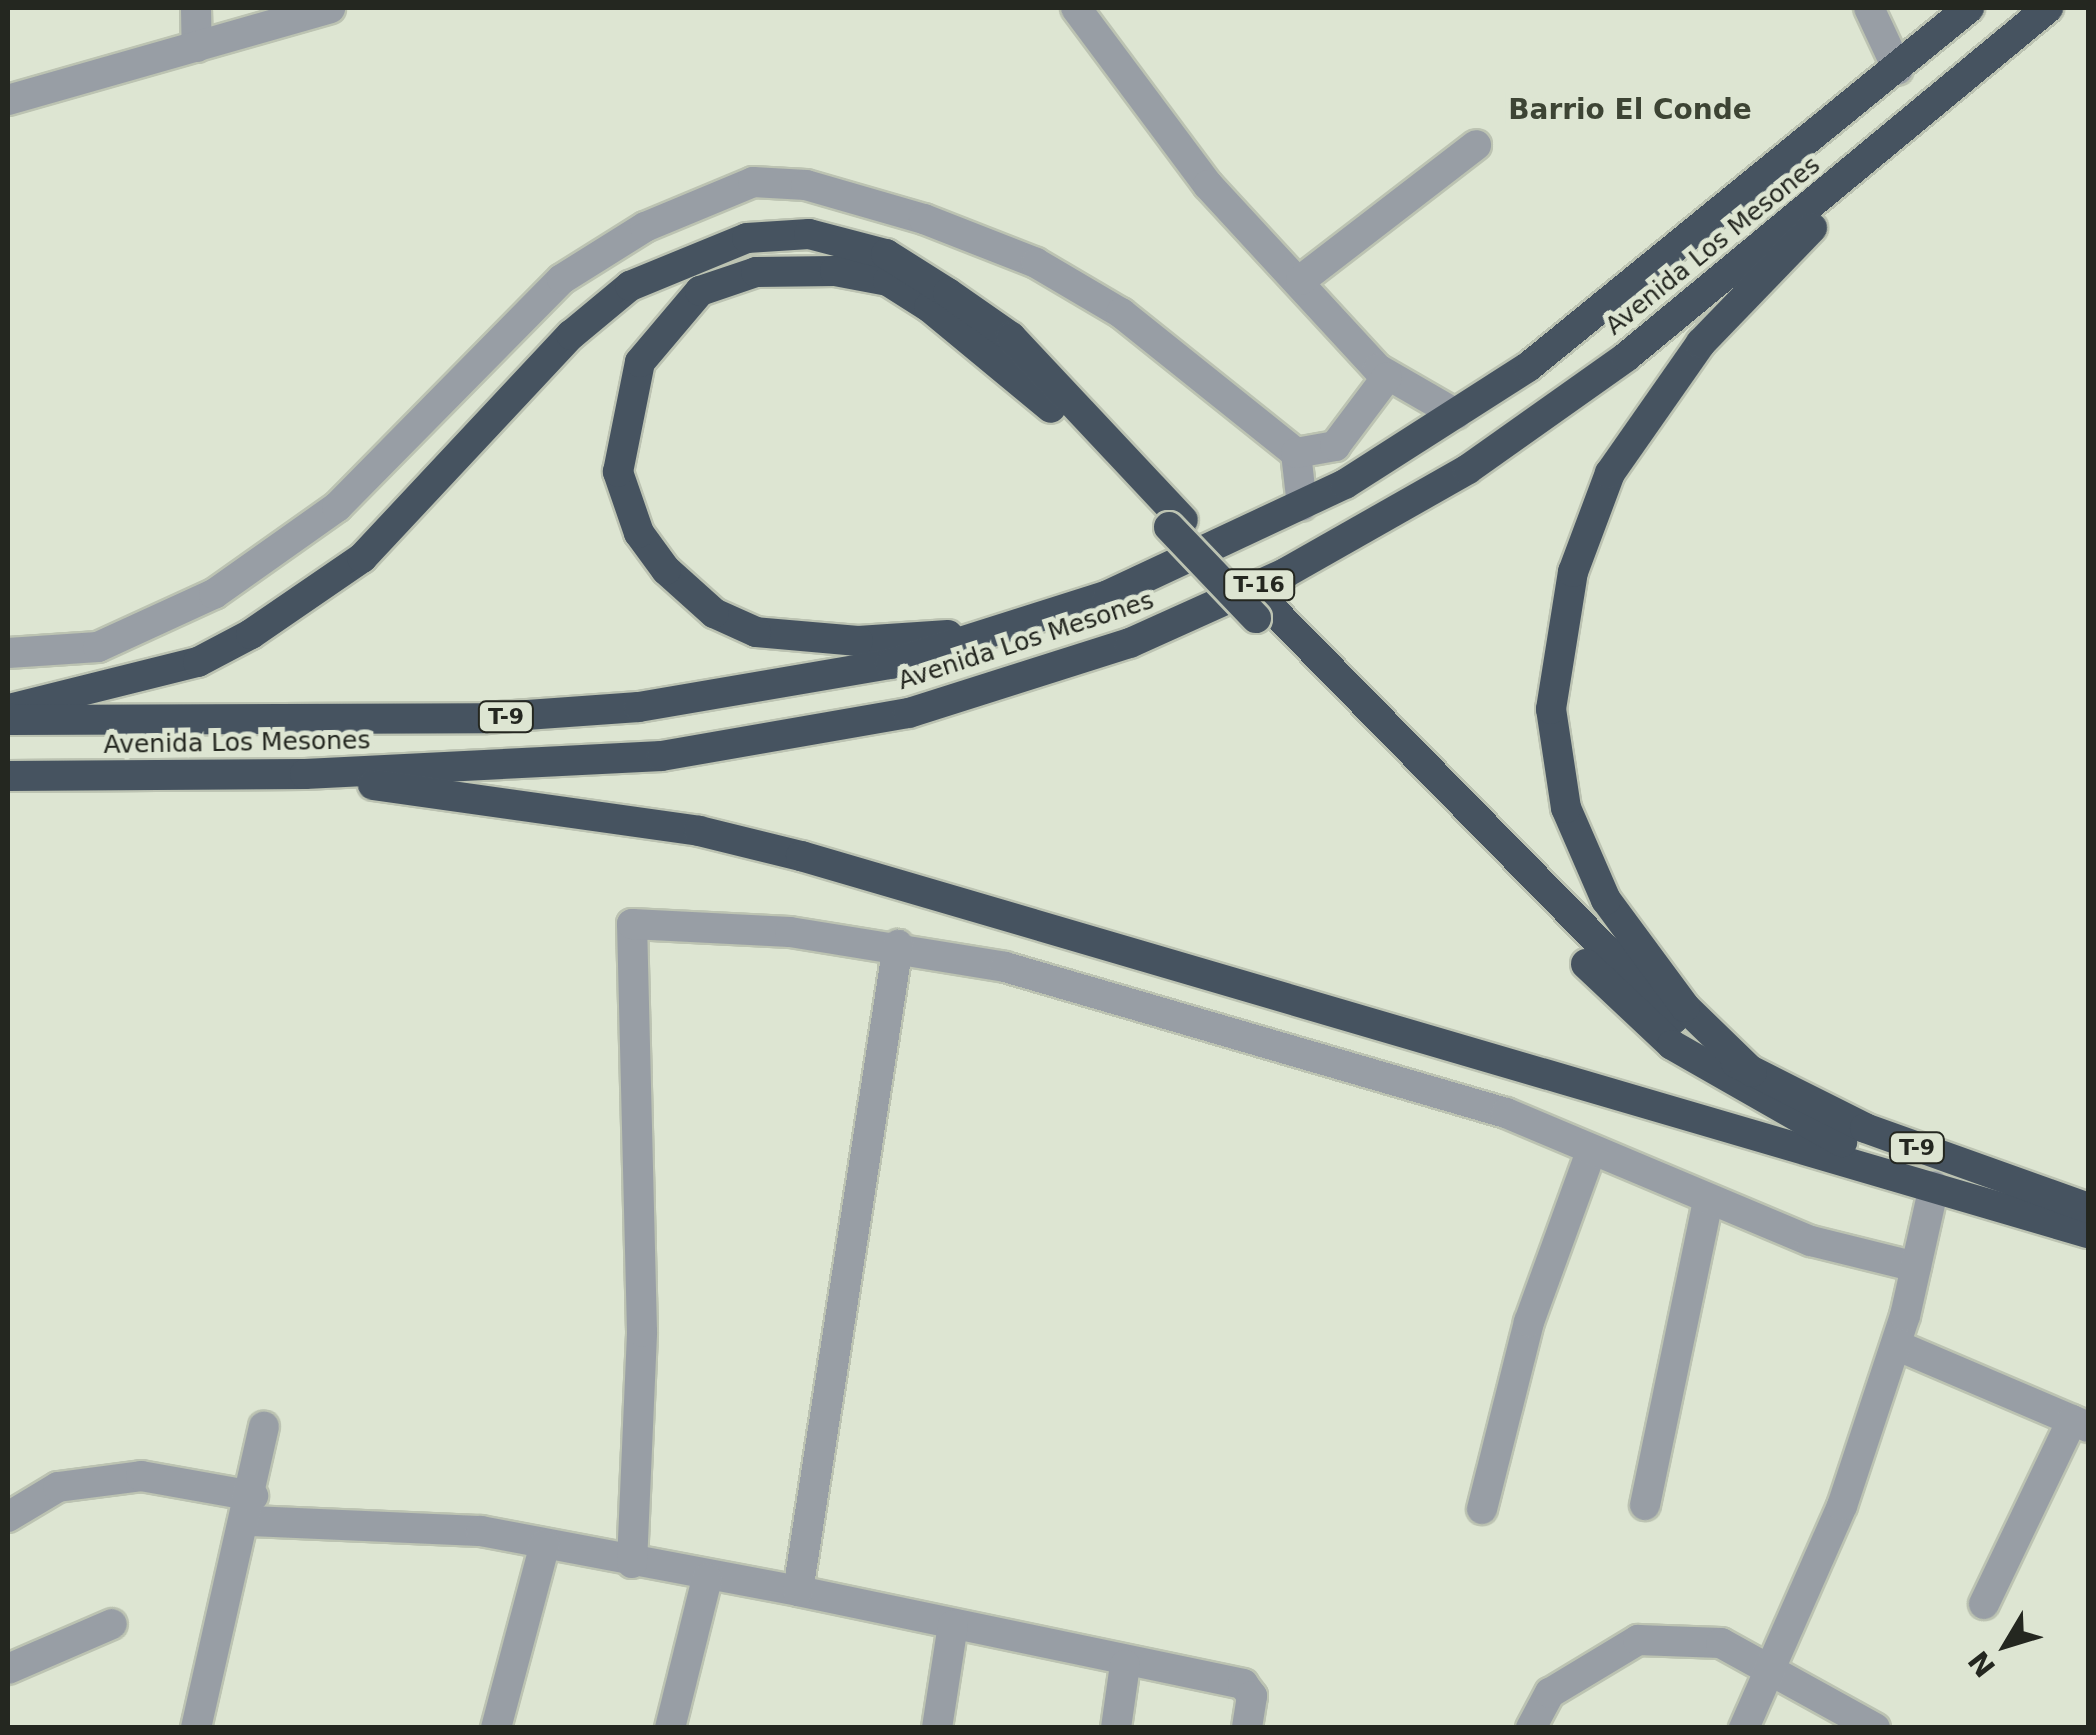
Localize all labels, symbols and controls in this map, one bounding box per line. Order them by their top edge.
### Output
district label: Barrio El Conde [1508,93,1752,127]
street label: Avenida Los Mesones [1600,150,1826,342]
road number: T-16 [1222,568,1296,602]
street label: Avenida Los Mesones [894,585,1158,697]
road number: T-9 [476,700,536,734]
street label: Avenida Los Mesones [103,726,371,760]
road number: T-9 [1887,1131,1947,1165]
north arrow [1956,1595,2056,1695]
text: N [1962,1644,2002,1683]

